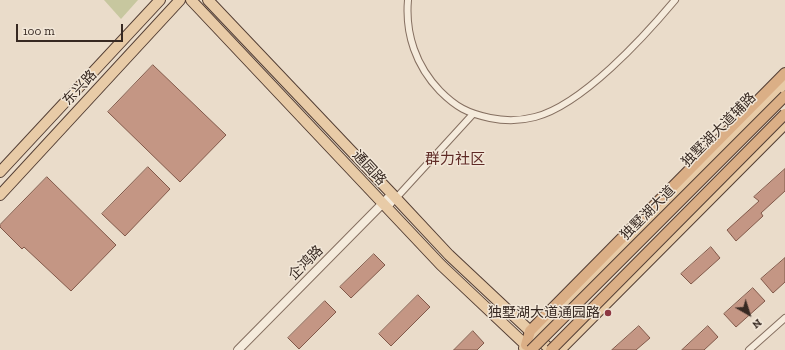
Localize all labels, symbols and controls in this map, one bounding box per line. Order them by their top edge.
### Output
scale bar [18,16,125,42]
text: 100 m [23,24,55,38]
street label: 东兴路 [60,67,100,109]
street label: 独墅湖大道辅路 [678,89,760,171]
street label: 通园路 [349,147,389,189]
district label: 群力社区 [425,151,485,169]
street label: 独墅湖大道 [617,182,679,244]
street label: 企鸿路 [285,242,327,284]
north arrow [729,294,769,334]
place label: 独墅湖大道通园路 [488,305,600,321]
marker: 独墅湖大道通园路 [603,308,613,318]
text: N [750,316,764,331]

